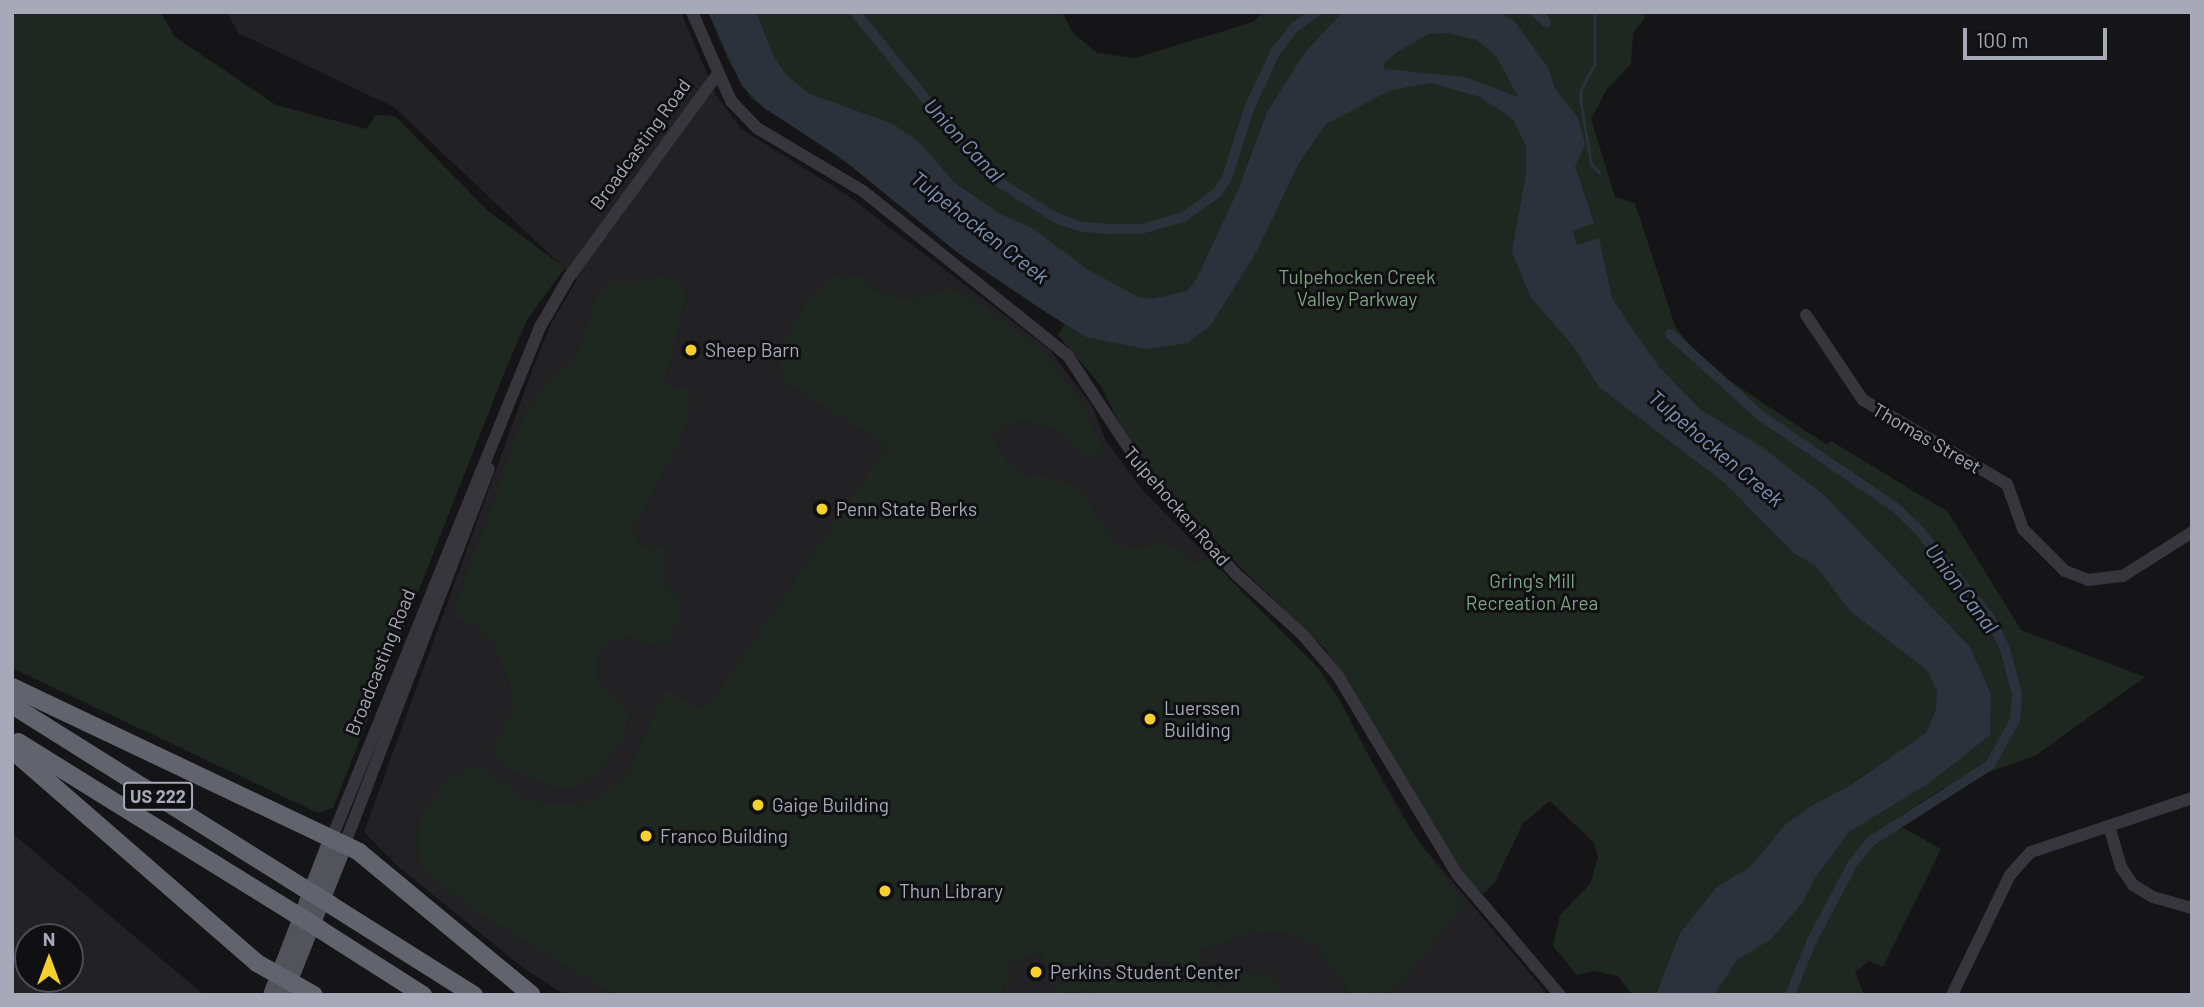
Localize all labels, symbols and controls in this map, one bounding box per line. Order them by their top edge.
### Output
scale bar [1966,14,2110,58]
text: 100 m [1976,27,2029,52]
street label: Broadcasting Road [585,74,695,214]
water label: Union Canal [919,93,1009,187]
water label: Tulpehocken Creek [906,165,1054,289]
park label: Tulpehocken Creek Valley Parkway [1279,266,1435,310]
place label: Sheep Barn [705,339,799,361]
marker: Sheep Barn [683,342,699,358]
water label: Tulpehocken Creek [1644,384,1788,512]
street label: Thomas Street [1869,398,1985,478]
street label: Tulpehocken Road [1119,442,1235,570]
place label: Penn State Berks [836,498,977,520]
marker: Penn State Berks [814,501,830,517]
water label: Union Canal [1920,538,2004,638]
park label: Gring's Mill Recreation Area [1466,570,1598,614]
street label: Broadcasting Road [340,585,420,739]
place label: Luerssen Building [1164,697,1240,741]
marker: Luerssen Building [1142,711,1158,727]
road number: US 222 [123,782,193,810]
place label: Gaige Building [772,794,889,816]
marker: Gaige Building [750,797,766,813]
place label: Franco Building [660,825,788,847]
marker: Franco Building [638,828,654,844]
place label: Thun Library [899,880,1003,902]
marker: Thun Library [877,883,893,899]
north arrow [14,923,84,993]
text: N [43,927,55,950]
place label: Perkins Student Center [1050,961,1241,983]
marker: Perkins Student Center [1028,964,1044,980]

